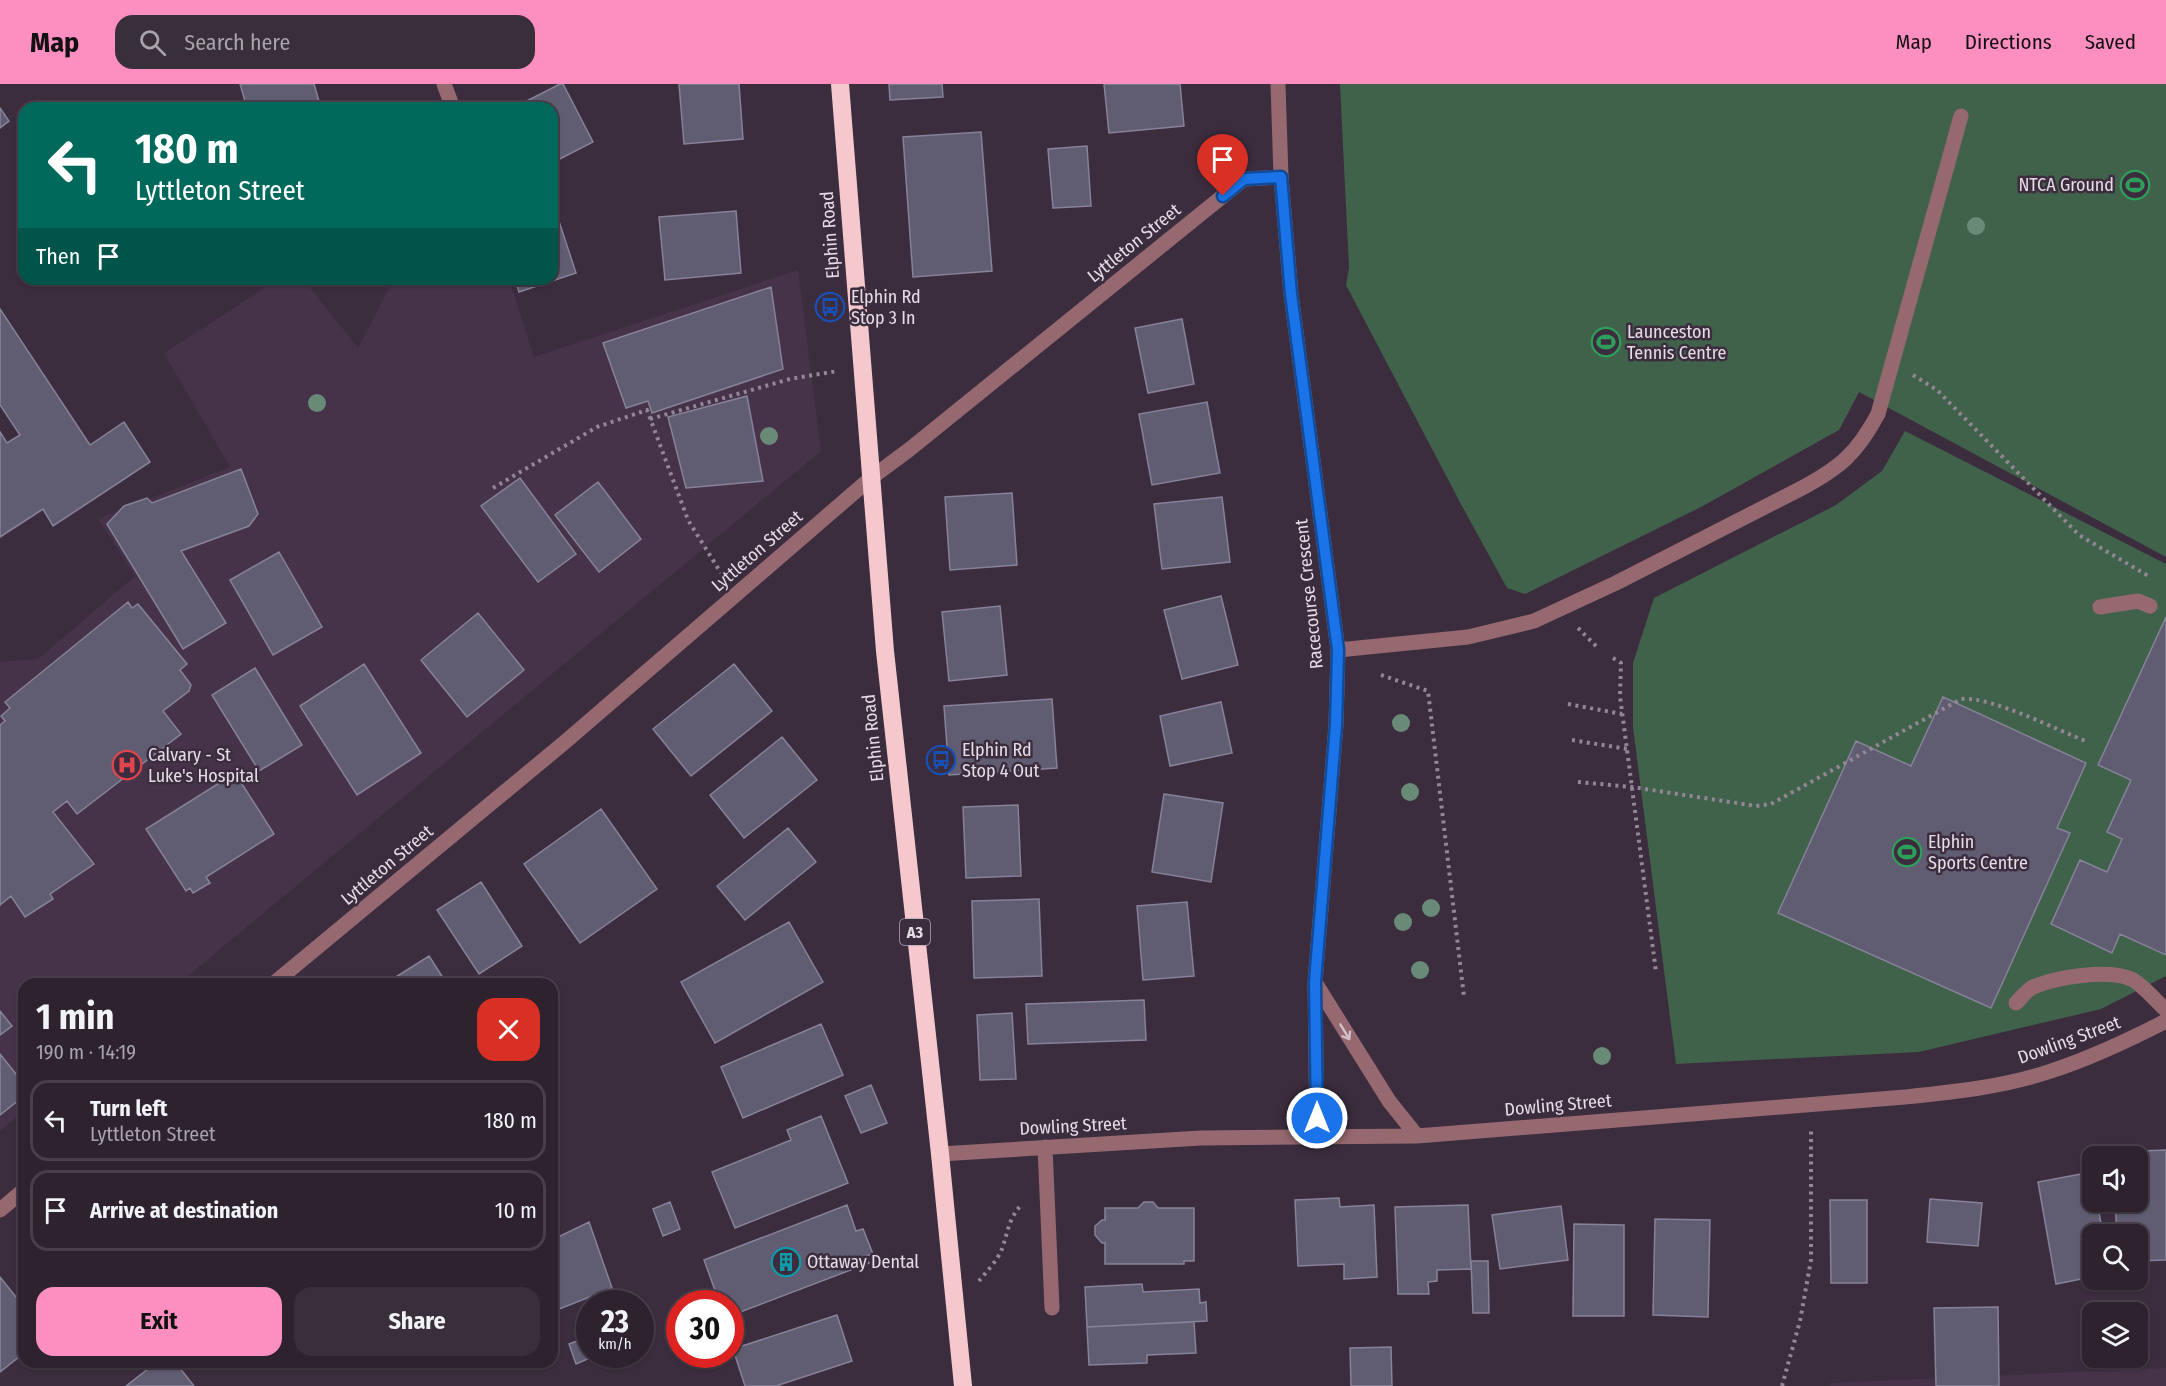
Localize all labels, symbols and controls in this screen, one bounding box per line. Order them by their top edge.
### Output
search box [115,15,535,69]
text: Map [30,26,79,59]
icon: search [136,26,169,59]
text: Search here [184,29,290,56]
text: Map [1895,29,1932,55]
text: Directions [1965,29,2052,55]
text: Saved [2085,29,2136,55]
text: 180 m [135,124,239,174]
icon: left [36,126,114,204]
pin [1197,134,1248,196]
icon: arrive [1206,143,1239,176]
sports icon: NTCA Ground [2119,169,2151,201]
place label: NTCA Ground [2018,174,2114,196]
text: Lyttleton Street [135,175,305,207]
street label: Elphin Road [816,190,844,280]
street label: Lyttleton Street [1083,199,1185,287]
icon: arrive [92,240,125,273]
text: Then [36,243,80,270]
place label: Elphin Rd Stop 3 In [851,286,921,329]
bus stop icon: Elphin Rd Stop 3 In [814,291,846,323]
place label: Launceston Tennis Centre [1627,321,1726,364]
sports icon: Launceston Tennis Centre [1590,326,1622,358]
street label: Lyttleton Street [707,506,807,596]
street label: Racecourse Crescent [1290,518,1328,670]
street label: Elphin Road [857,693,889,783]
place label: Elphin Rd Stop 4 Out [962,739,1039,782]
place label: Calvary - St Luke's Hospital [148,744,259,787]
bus stop icon: Elphin Rd Stop 4 Out [925,744,957,776]
hospital icon: Calvary - St Luke's Hospital [111,749,143,781]
street label: Lyttleton Street [337,820,437,910]
place label: Elphin Sports Centre [1928,831,2028,874]
sports icon: Elphin Sports Centre [1891,836,1923,868]
road number: A3 [900,919,930,945]
text: 1 min [36,995,114,1039]
button: close [477,998,540,1061]
street label: Dowling Street [2015,1011,2123,1069]
one-way arrow [1339,1023,1351,1040]
text: 190 m · 14:19 [36,1040,136,1064]
position arrow [1285,1086,1349,1150]
street label: Dowling Street [1504,1089,1613,1121]
text: Turn left [90,1095,168,1122]
icon: left [39,1104,72,1137]
text: 180 m [484,1107,537,1134]
street label: Dowling Street [1019,1112,1127,1140]
text: Lyttleton Street [90,1122,216,1146]
map controls [2082,1146,2148,1368]
button: sound [2082,1146,2148,1212]
icon: arrive [39,1194,72,1227]
text: Arrive at destination [90,1197,278,1224]
text: 10 m [495,1197,537,1224]
button: search [2082,1224,2148,1290]
building icon: Ottaway Dental [770,1246,802,1278]
place label: Ottaway Dental [807,1251,919,1273]
button: Exit [36,1287,282,1356]
button: Share [294,1287,540,1356]
speed limit sign: 30 [666,1290,744,1368]
button: layers [2082,1302,2148,1368]
text: 23 [601,1304,629,1340]
text: km/h [598,1335,632,1353]

